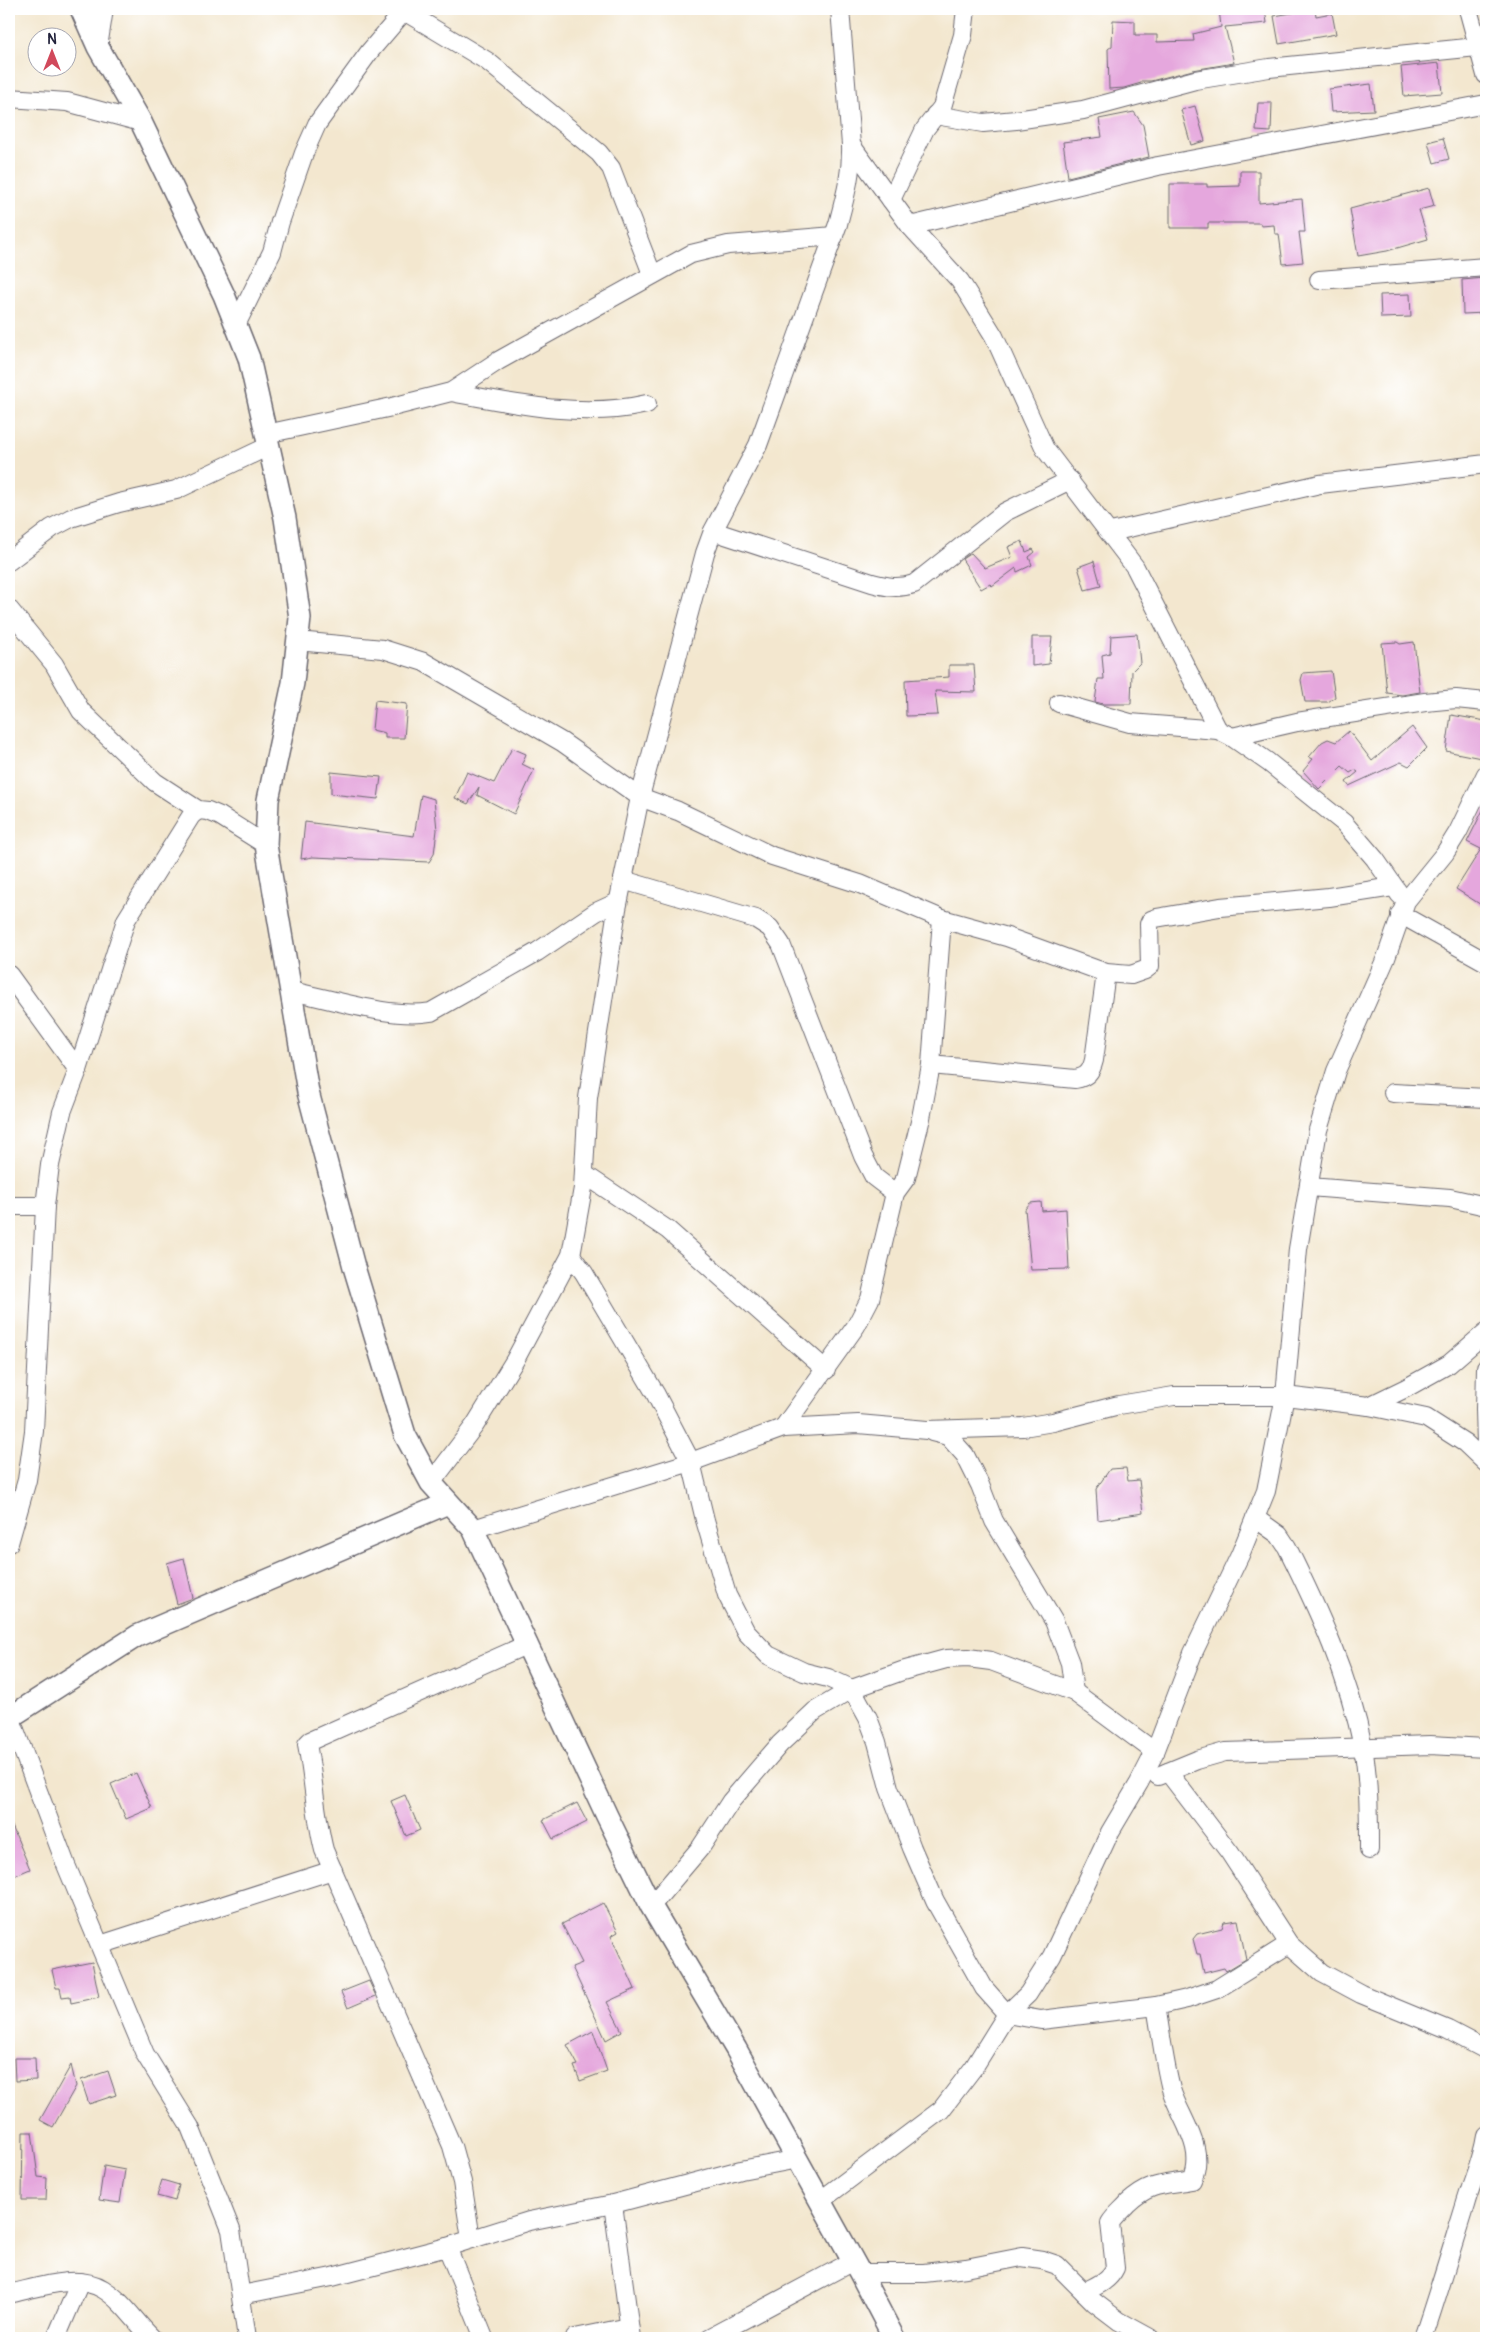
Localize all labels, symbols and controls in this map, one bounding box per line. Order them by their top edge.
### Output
north arrow [28,28,78,78]
text: N [47,31,57,48]

